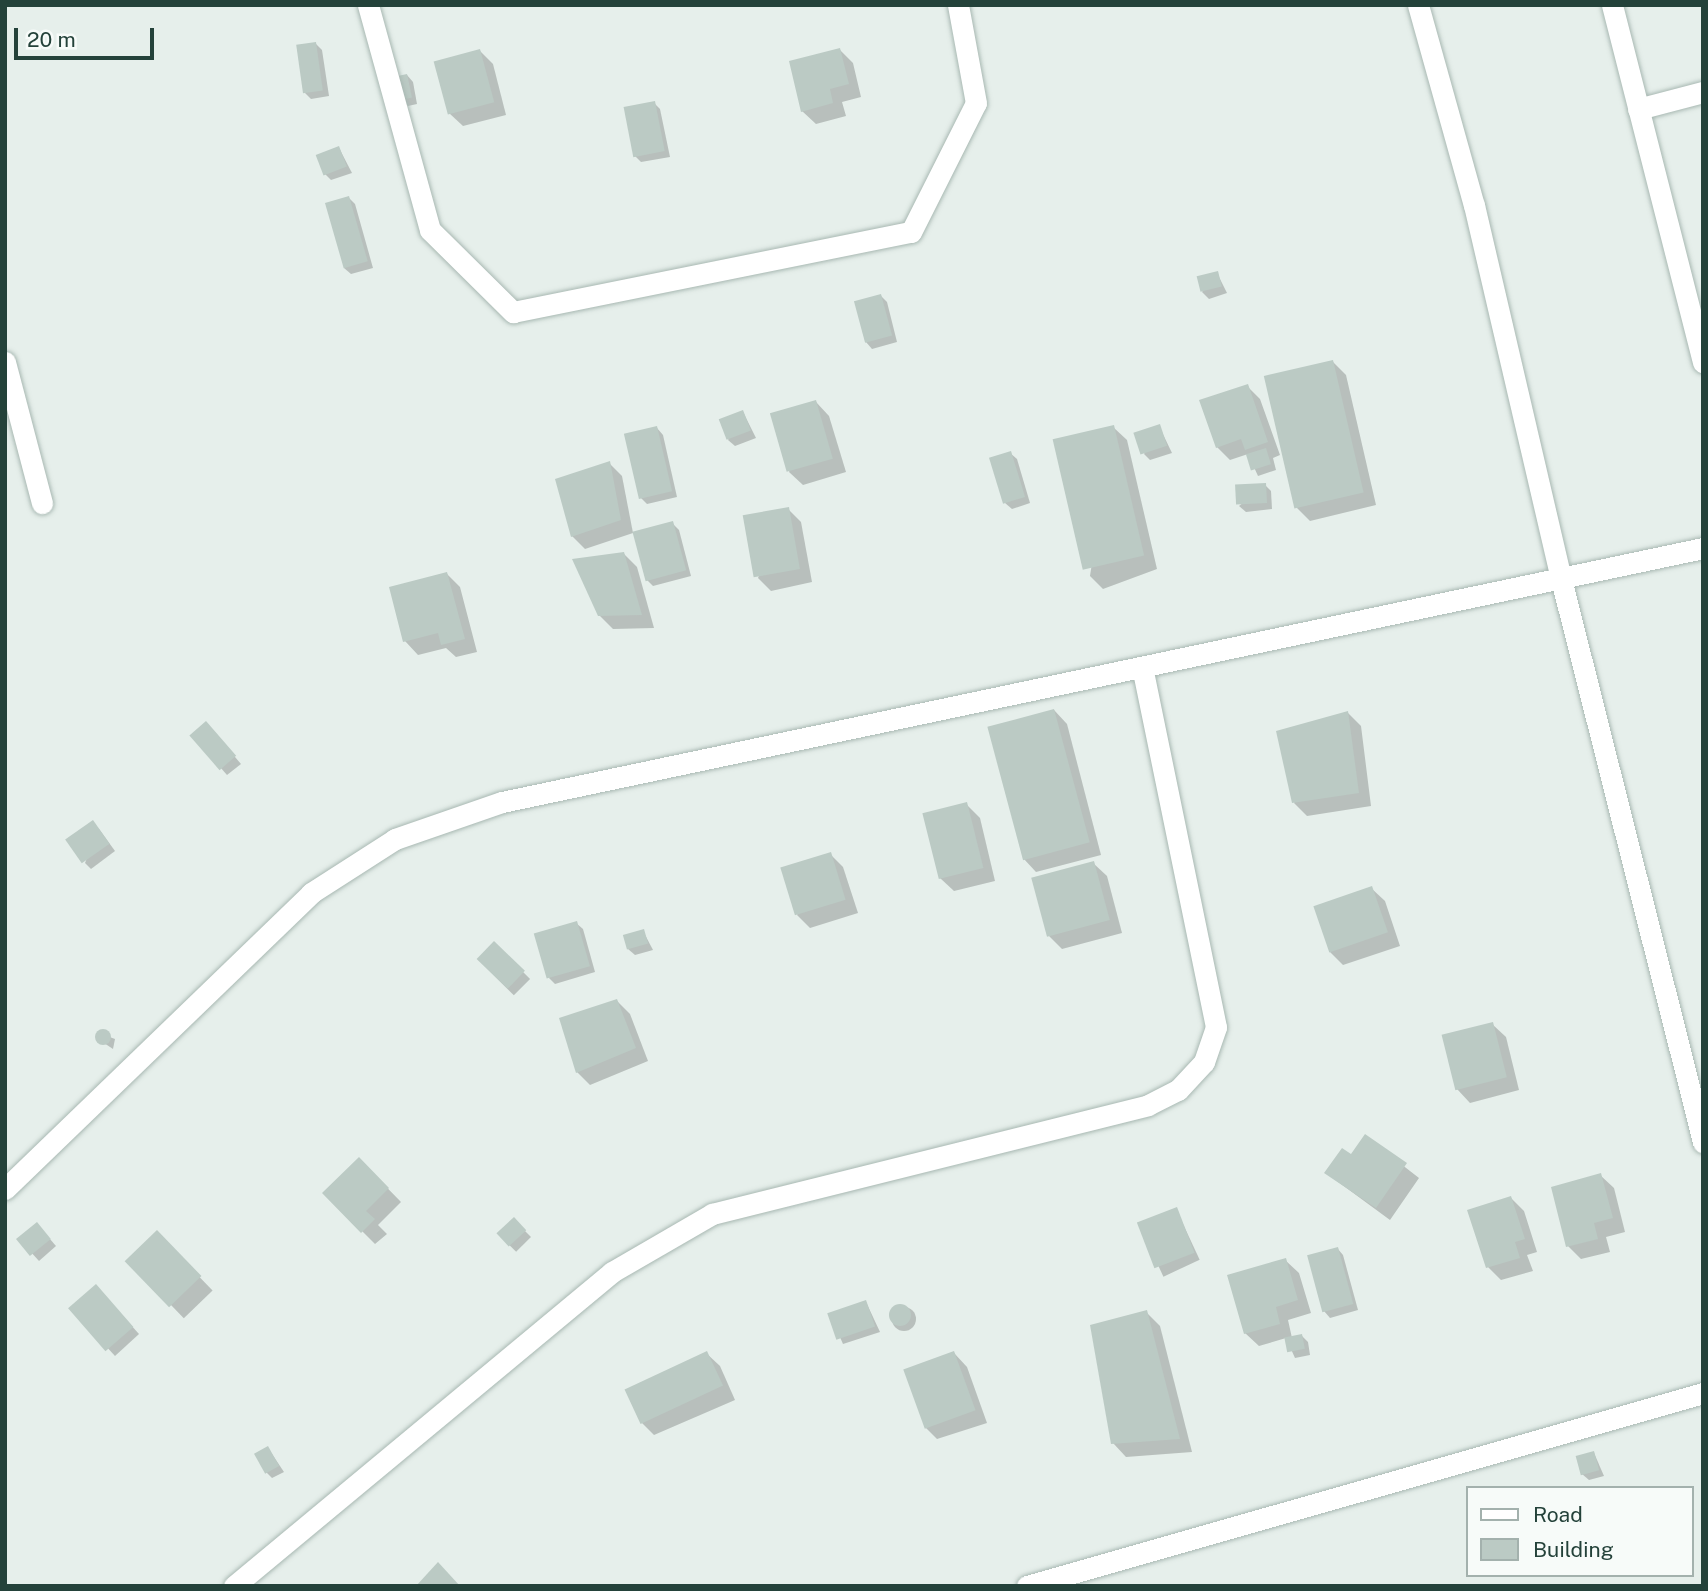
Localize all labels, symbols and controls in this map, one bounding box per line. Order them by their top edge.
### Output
scale bar [18,14,158,58]
text: 20 m [27,27,76,52]
legend [1466,1486,1694,1577]
text: Road [1533,1502,1583,1527]
text: Building [1533,1537,1614,1562]

